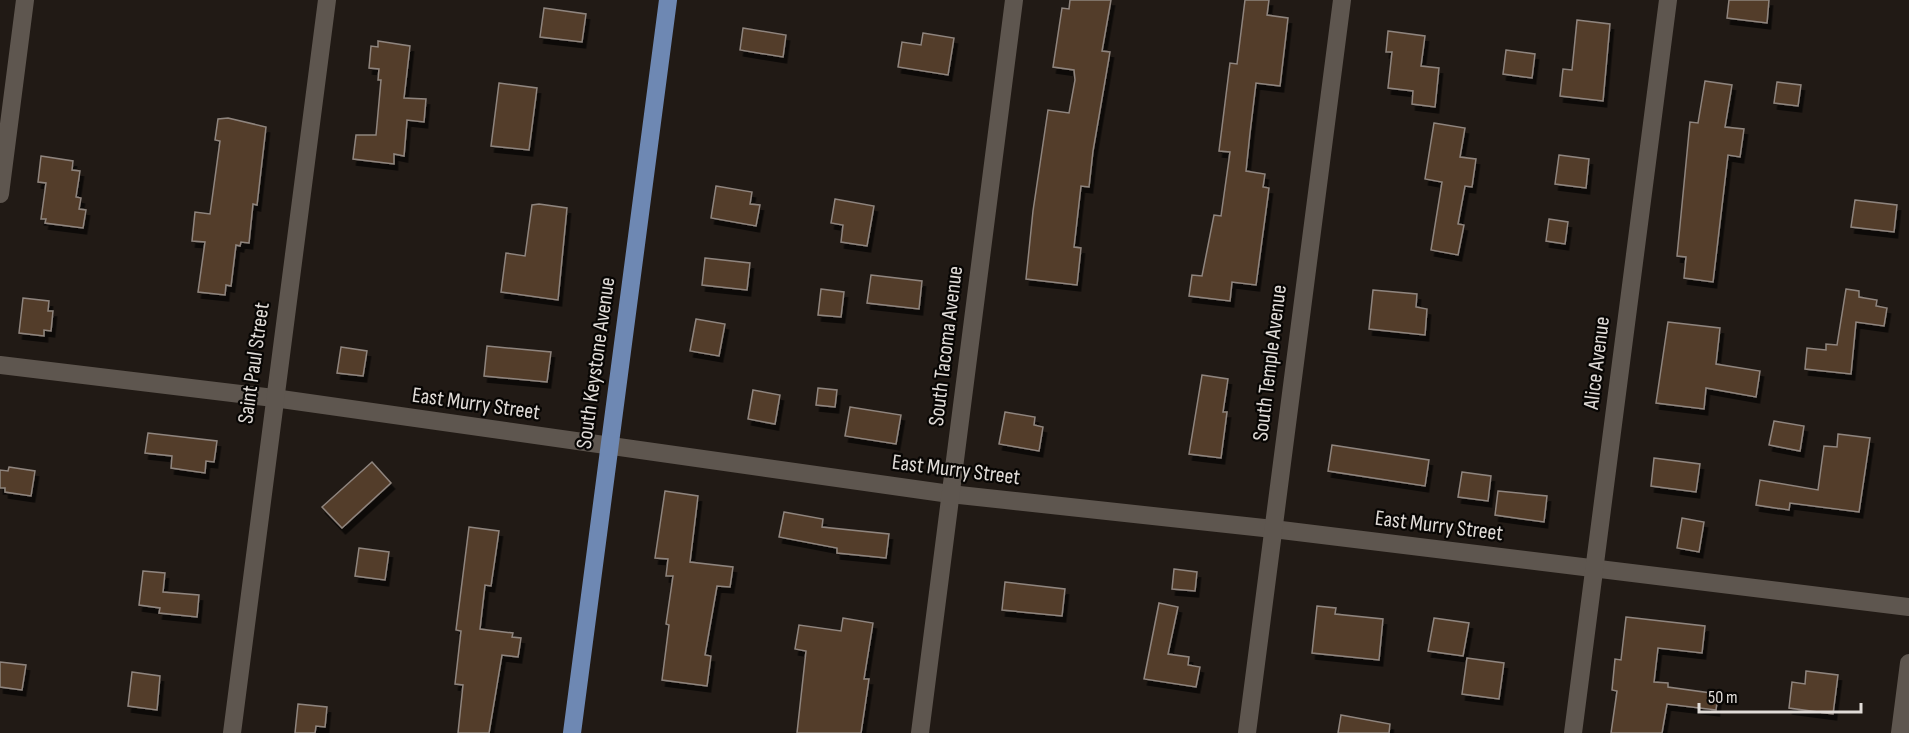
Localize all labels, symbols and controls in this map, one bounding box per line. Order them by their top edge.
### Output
street label: South Tacoma Avenue [923,264,969,428]
street label: South Keystone Avenue [571,275,621,451]
street label: South Temple Avenue [1247,283,1293,443]
street label: Saint Paul Street [232,300,276,426]
street label: Alice Avenue [1578,315,1616,412]
street label: East Murry Street [410,382,542,426]
street label: East Murry Street [890,449,1022,491]
street label: East Murry Street [1373,505,1505,547]
scale bar [1699,676,1861,714]
text: 50 m [1708,687,1738,708]

